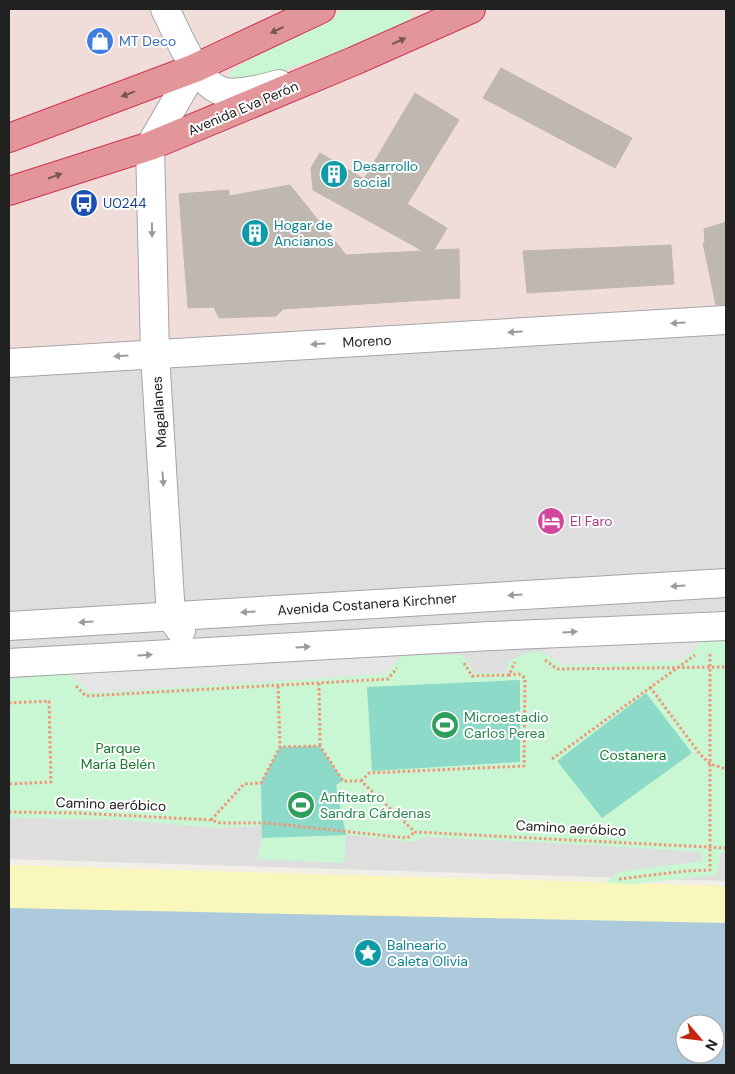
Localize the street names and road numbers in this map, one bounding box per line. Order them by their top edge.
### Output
street label: Avenida Eva Perón [185,77,301,139]
street label: Moreno [342,331,392,351]
street label: Magallanes [148,376,170,448]
street label: Avenida Costanera Kirchner [277,589,457,619]
street label: Camino aeróbico [55,793,167,815]
street label: Camino aeróbico [515,816,627,840]

